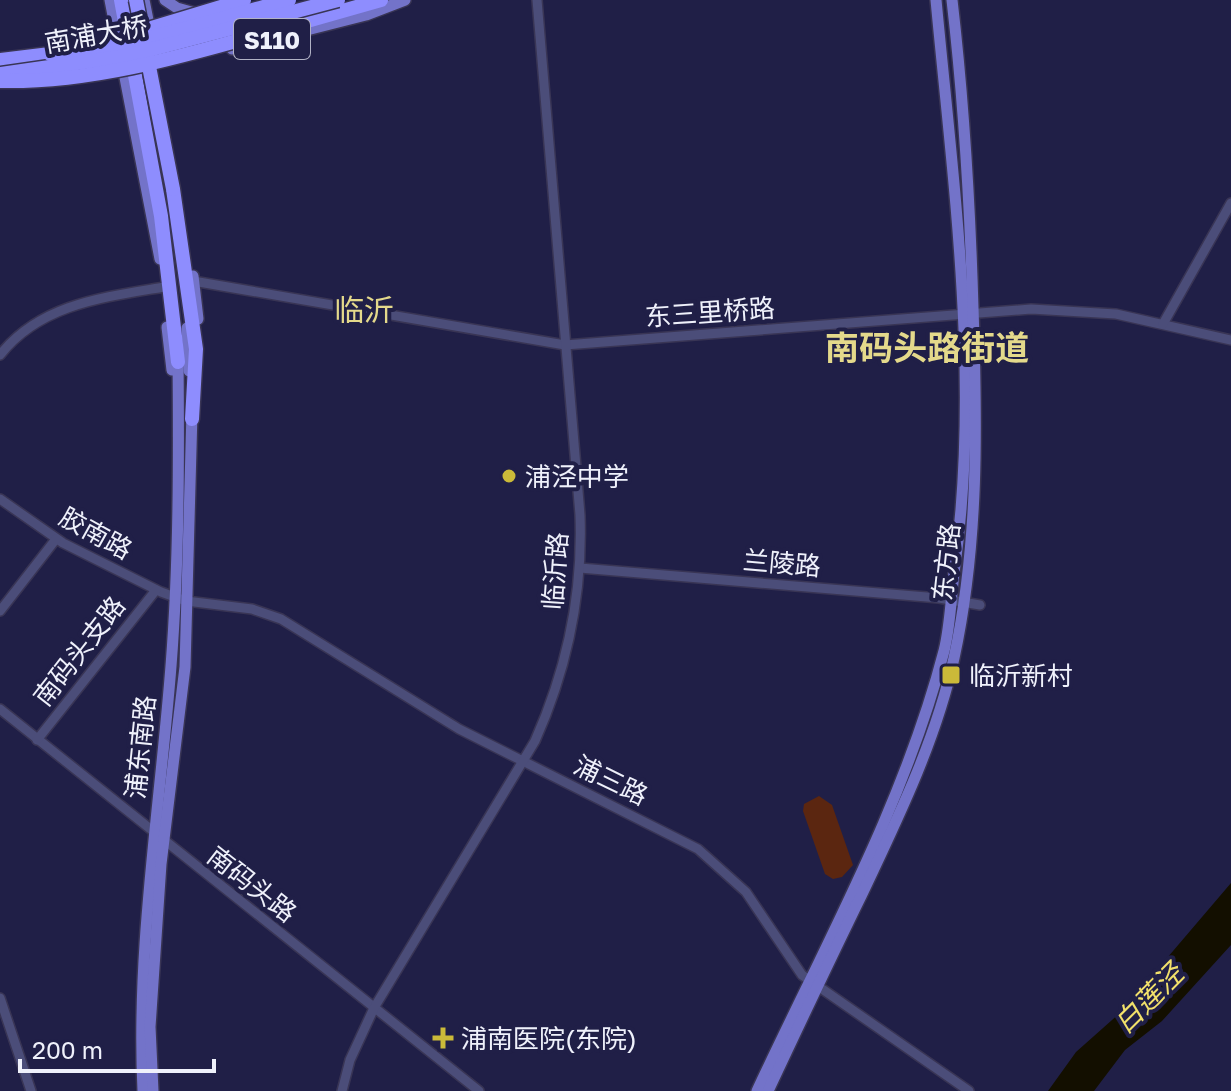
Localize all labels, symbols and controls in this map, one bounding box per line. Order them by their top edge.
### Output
street label: 南浦大桥 [42,10,150,58]
road number: S110 [234,19,310,59]
district label: 临沂 [334,292,394,328]
street label: 东三里桥路 [644,292,776,332]
district label: 南码头路街道 [825,327,1029,367]
place label: 浦泾中学 [525,461,629,492]
marker: 浦泾中学 [500,467,518,485]
street label: 胶南路 [54,501,138,565]
street label: 东方路 [927,522,965,602]
street label: 临沂路 [537,531,573,611]
street label: 兰陵路 [742,544,822,582]
street label: 南码头支路 [27,590,131,712]
place label: 临沂新村 [969,660,1073,691]
marker: 临沂新村 [940,664,962,686]
street label: 浦东南路 [119,694,161,800]
street label: 浦三路 [569,749,653,811]
street label: 南码头路 [201,840,303,928]
water label: 白莲泾 [1107,955,1191,1039]
scale bar [20,1023,214,1073]
place label: 浦南医院(东院) [461,1023,637,1054]
marker: 浦南医院(东院) [432,1027,454,1049]
text: 200 m [32,1035,103,1064]

